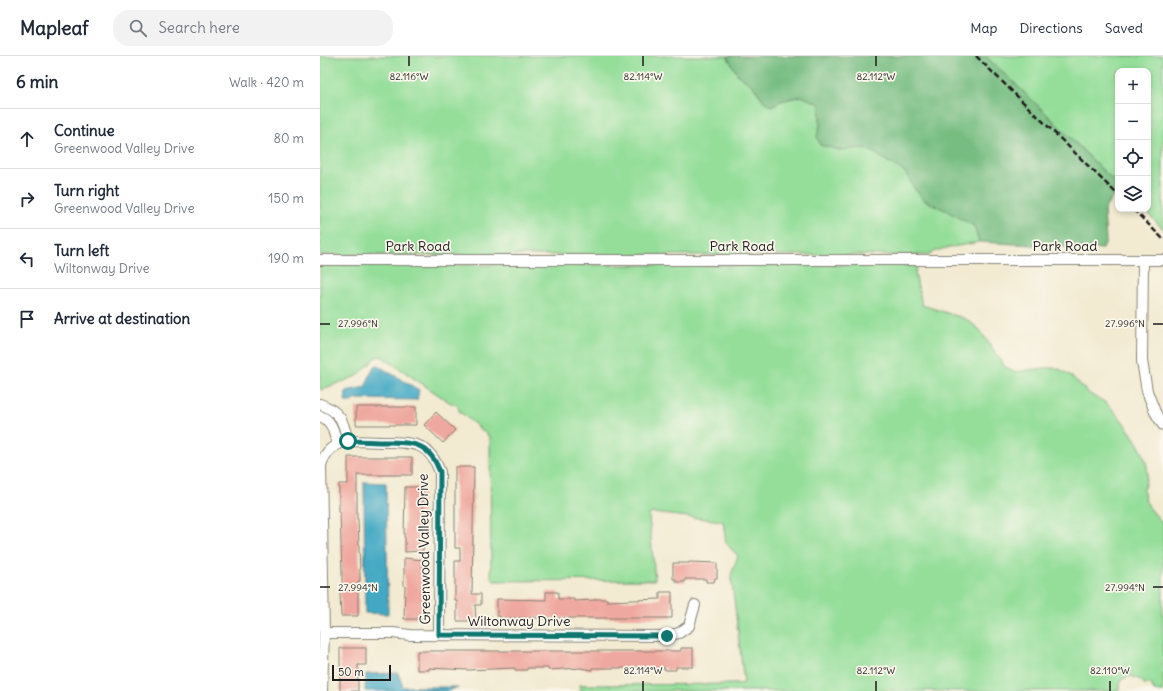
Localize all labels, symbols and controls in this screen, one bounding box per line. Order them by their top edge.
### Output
search box [113,10,393,46]
text: Mapleaf [20,16,89,40]
icon: search [127,17,149,39]
text: Search here [159,18,240,37]
text: Map [970,19,997,37]
text: Directions [1019,19,1083,37]
text: Saved [1105,19,1143,37]
map controls [1115,68,1151,212]
button: + [1115,68,1151,104]
text: 82.116°W [389,70,429,83]
text: 82.114°W [623,70,663,83]
text: 82.112°W [857,70,895,83]
text: 6 min [16,71,58,93]
text: Walk · 420 m [229,74,304,91]
button: − [1115,104,1151,140]
text: Continue [54,121,115,140]
icon: ahead [16,128,38,150]
text: 80 m [273,130,304,147]
text: Greenwood Valley Drive [54,140,194,157]
button: locate [1115,140,1151,176]
button: layers [1115,176,1151,212]
text: Turn right [54,181,119,200]
icon: right [16,188,38,210]
text: 150 m [268,190,304,207]
text: Greenwood Valley Drive [54,200,194,217]
street label: Park Road [385,237,451,255]
street label: Park Road [709,237,775,255]
street label: Park Road [1032,237,1098,255]
text: Turn left [54,241,109,260]
icon: left [16,248,38,270]
text: 190 m [268,250,304,267]
text: Wiltonway Drive [54,260,150,277]
icon: arrive [16,308,38,330]
text: Arrive at destination [54,309,190,328]
text: 27.996°N [338,317,378,330]
text: 27.996°N [1105,317,1145,330]
route start [339,432,357,450]
street label: Greenwood Valley Drive [414,473,434,625]
text: 27.994°N [338,581,378,594]
text: 27.994°N [1105,581,1145,594]
street label: Wiltonway Drive [468,612,570,630]
route end [658,627,676,645]
scale bar [332,663,391,682]
text: 82.114°W [623,664,663,677]
text: 82.112°W [857,664,895,677]
text: 82.110°W [1090,664,1130,677]
text: 50 m [338,665,364,679]

